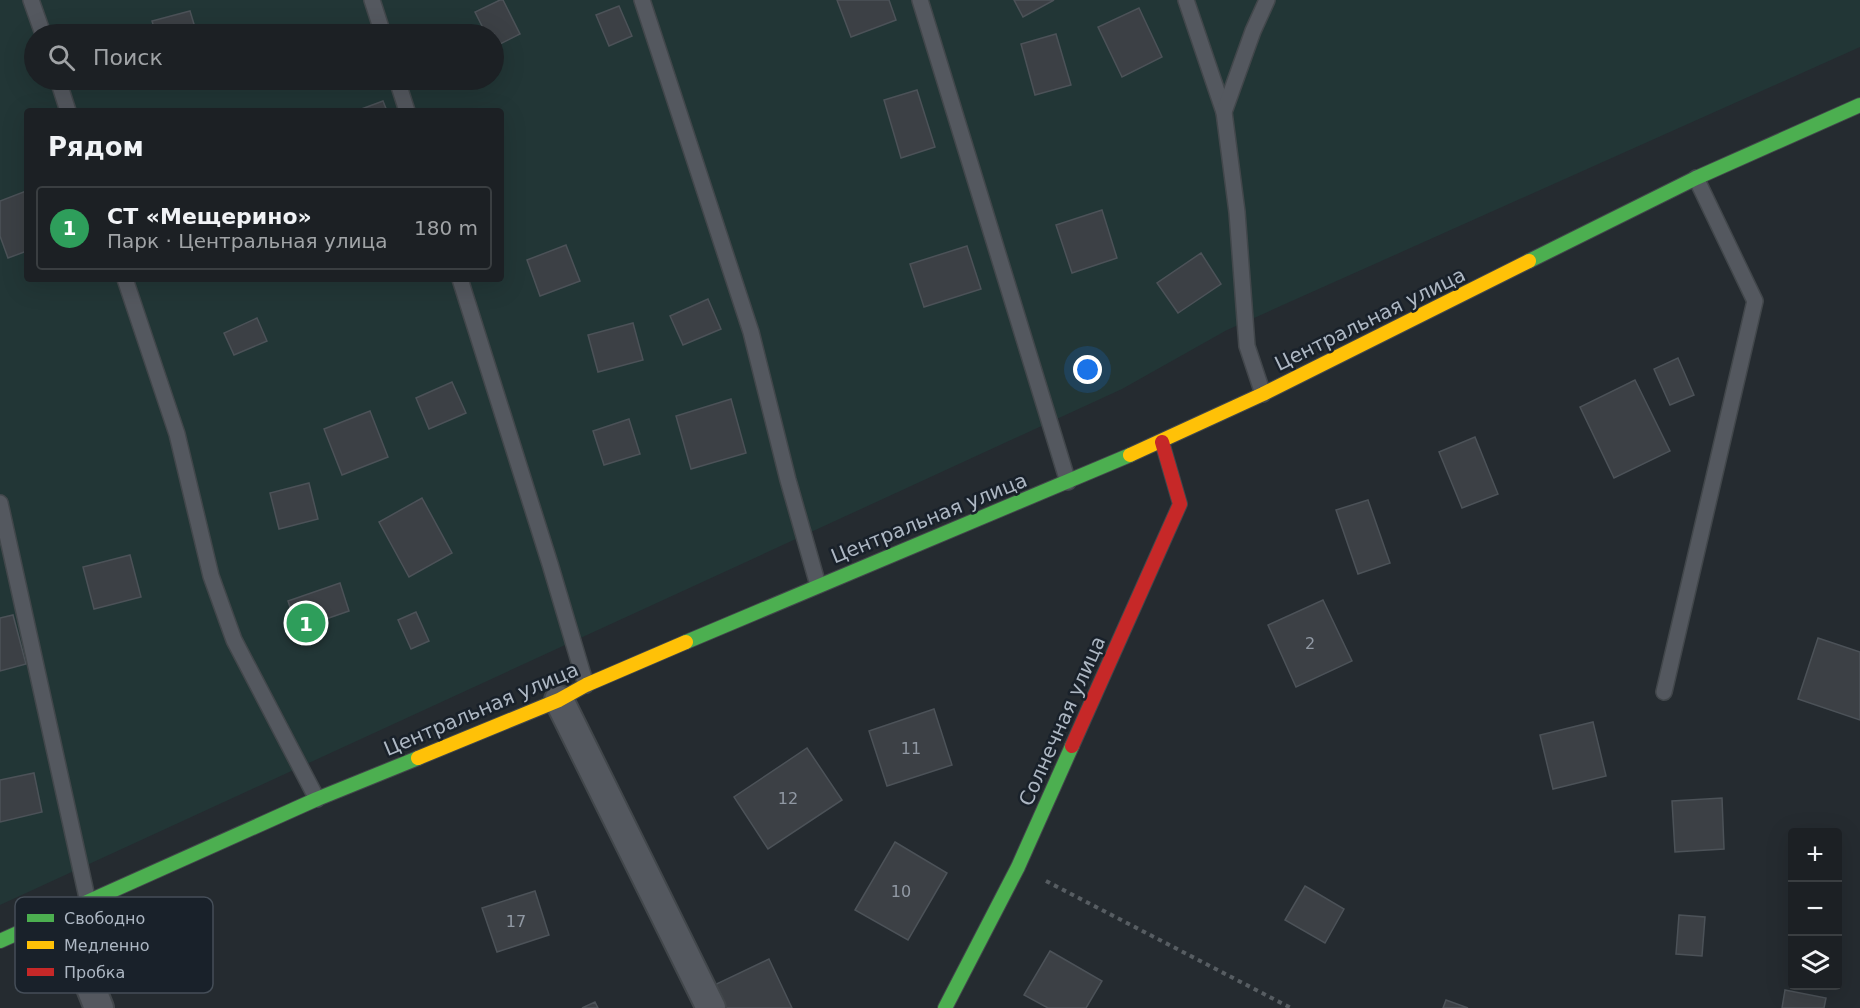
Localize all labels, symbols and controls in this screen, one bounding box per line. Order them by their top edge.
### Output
search box [24,24,504,90]
icon: search [45,41,78,74]
text: Поиск [93,45,163,70]
text: Рядом [48,132,144,162]
text: СТ «Мещерино» [107,204,312,229]
text: 1 [63,216,76,240]
text: 180 m [414,216,478,240]
text: Парк · Центральная улица [107,229,387,253]
street label: Центральная улица [1271,262,1469,376]
your location [1073,355,1102,384]
street label: Центральная улица [827,468,1031,568]
pin: 1 [286,600,326,646]
street label: Солнечная улица [1014,632,1110,810]
house number: 2 [1305,634,1315,653]
street label: Центральная улица [380,657,582,761]
house number: 11 [901,739,921,758]
house number: 12 [778,789,798,808]
map controls [1788,828,1842,990]
button: + [1788,828,1842,882]
house number: 10 [891,882,911,901]
button: − [1788,882,1842,936]
legend [15,897,213,993]
text: Свободно [64,909,145,928]
house number: 17 [506,912,526,931]
text: Медленно [64,936,150,955]
button: layers [1788,936,1842,990]
text: Пробка [64,963,125,982]

